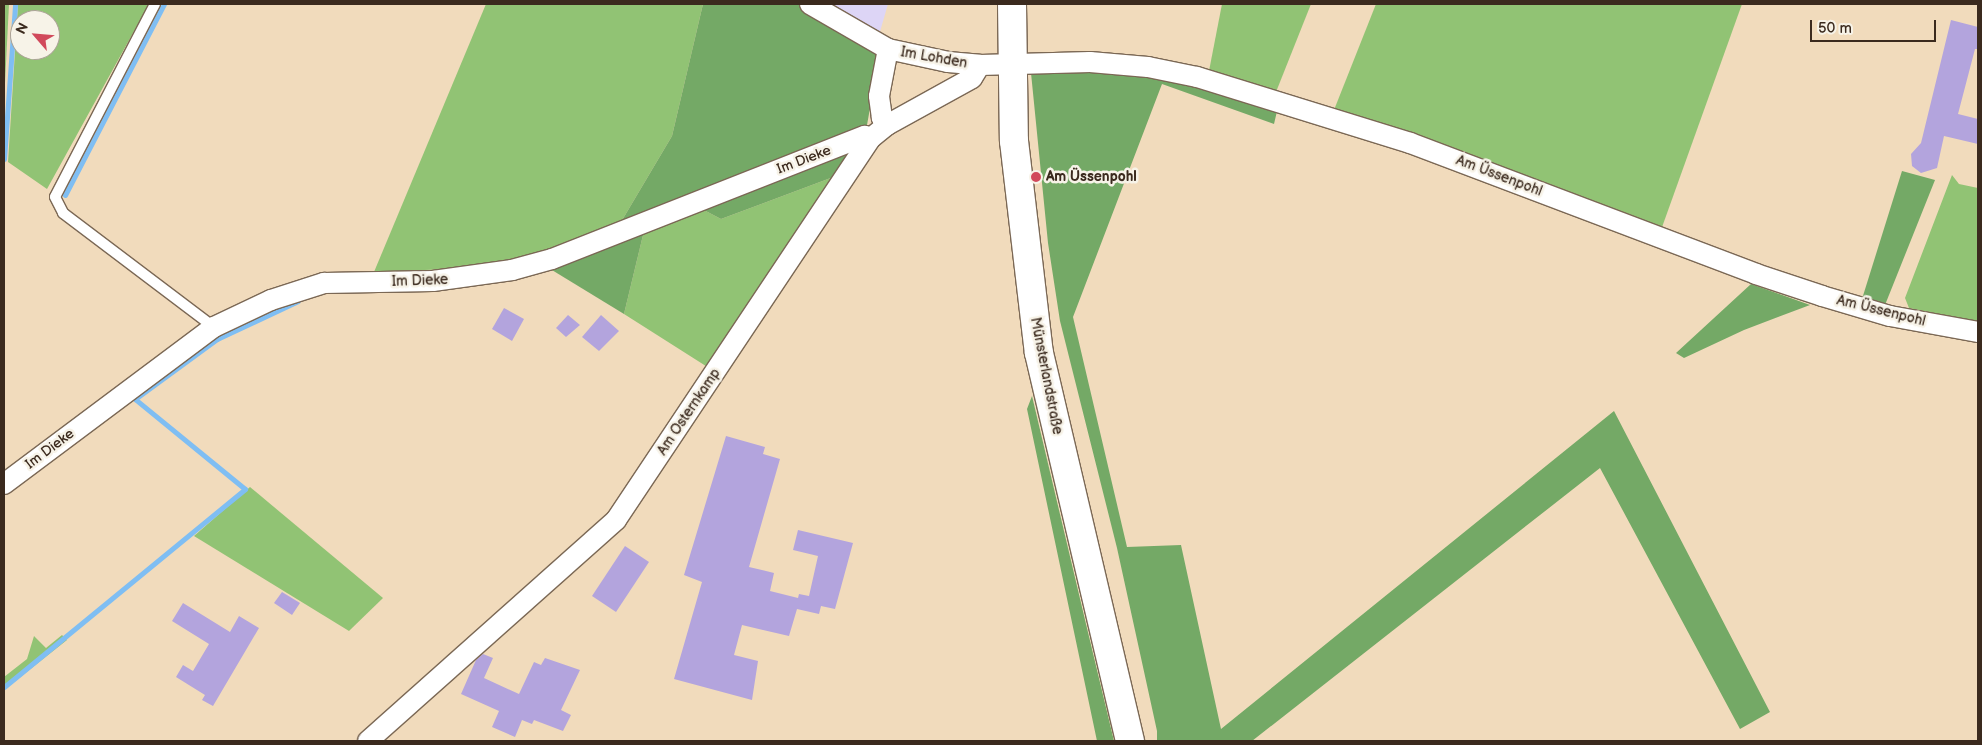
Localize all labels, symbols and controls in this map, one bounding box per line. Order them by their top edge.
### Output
north arrow [10,10,60,60]
scale bar [1812,10,1938,42]
text: 50 m [1818,19,1852,38]
text: N [12,20,32,37]
street label: Im Lohden [899,44,969,72]
street label: Im Dieke [775,142,833,178]
street label: Am Üssenpohl [1454,152,1544,200]
place label: Am Üssenpohl [1046,169,1137,185]
marker: Am Üssenpohl [1030,171,1042,183]
street label: Im Dieke [392,272,448,290]
street label: Am Üssenpohl [1835,292,1927,330]
street label: Münsterlandstraße [1026,316,1066,436]
street label: Am Osternkamp [654,365,724,459]
street label: Im Dieke [22,425,78,473]

